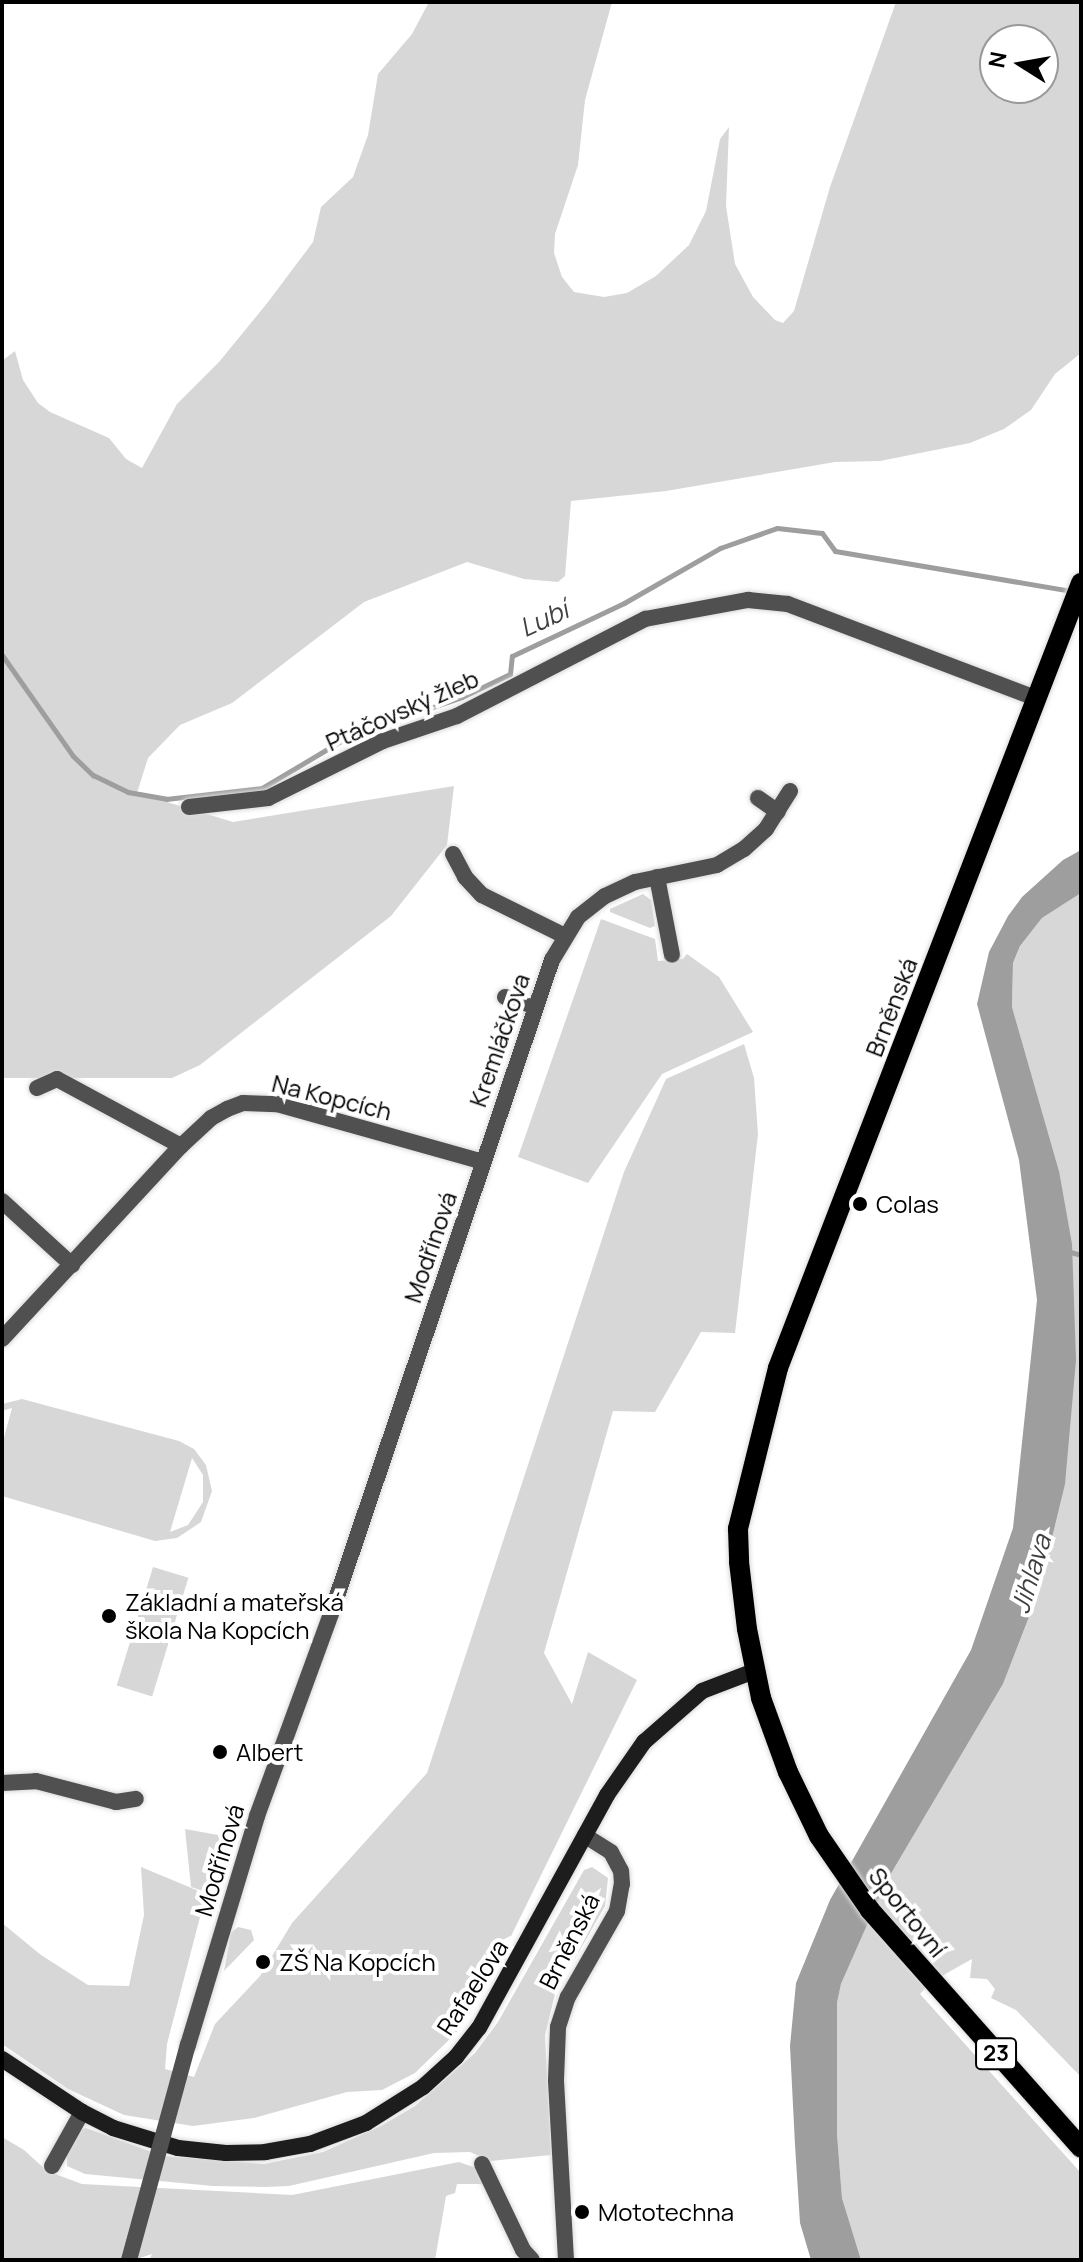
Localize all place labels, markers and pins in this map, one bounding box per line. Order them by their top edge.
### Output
place label: Colas [876,1190,939,1218]
marker: Colas [851,1195,869,1213]
place label: Základní a mateřská škola Na Kopcích [125,1588,344,1644]
marker: Základní a mateřská škola Na Kopcích [100,1607,118,1625]
place label: Albert [236,1738,303,1766]
marker: Albert [211,1743,229,1761]
place label: ZŠ Na Kopcích [279,1948,436,1976]
marker: ZŠ Na Kopcích [254,1953,272,1971]
place label: Mototechna [598,2198,734,2226]
marker: Mototechna [573,2203,591,2221]

